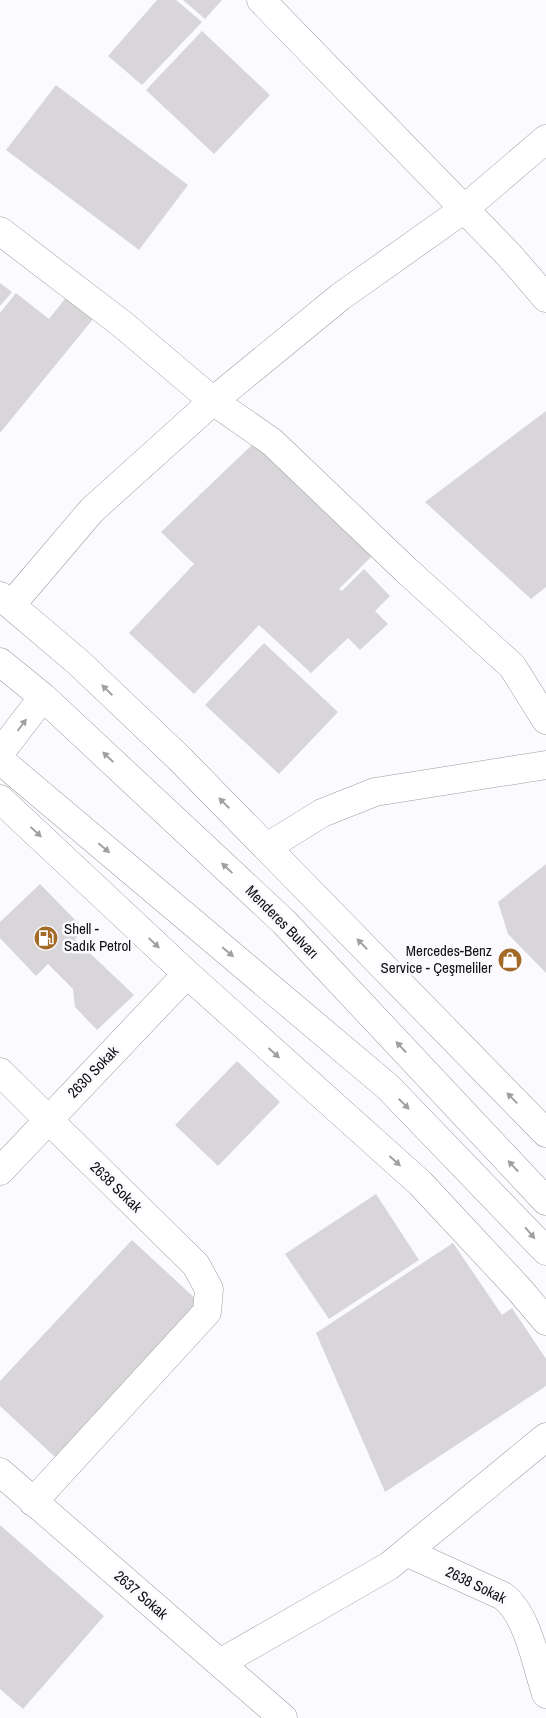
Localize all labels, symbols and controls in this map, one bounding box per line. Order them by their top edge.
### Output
one-way arrow [102,684,114,696]
one-way arrow [16,719,27,732]
one-way arrow [103,751,115,763]
one-way arrow [218,797,230,809]
one-way arrow [29,826,41,838]
one-way arrow [97,842,110,853]
one-way arrow [221,862,233,874]
street label: Menderes Bulvarı [241,880,324,963]
place label: Shell - Sadık Petrol [64,918,131,956]
fuel station icon: Shell - Sadık Petrol [33,925,59,951]
one-way arrow [148,937,160,949]
one-way arrow [356,938,368,950]
place label: Mercedes-Benz Service - Çeşmeliler [381,940,492,978]
one-way arrow [221,947,234,958]
shop icon: Mercedes-Benz Service - Çeşmeliler [497,947,523,973]
street label: 2630 Sokak [63,1040,123,1102]
one-way arrow [395,1041,407,1053]
one-way arrow [268,1047,280,1059]
one-way arrow [506,1093,518,1105]
one-way arrow [398,1098,410,1110]
one-way arrow [389,1155,401,1167]
street label: 2638 Sokak [86,1157,148,1217]
one-way arrow [507,1160,519,1172]
one-way arrow [524,1227,535,1239]
street label: 2638 Sokak [442,1561,511,1609]
street label: 2637 Sokak [110,1565,173,1624]

